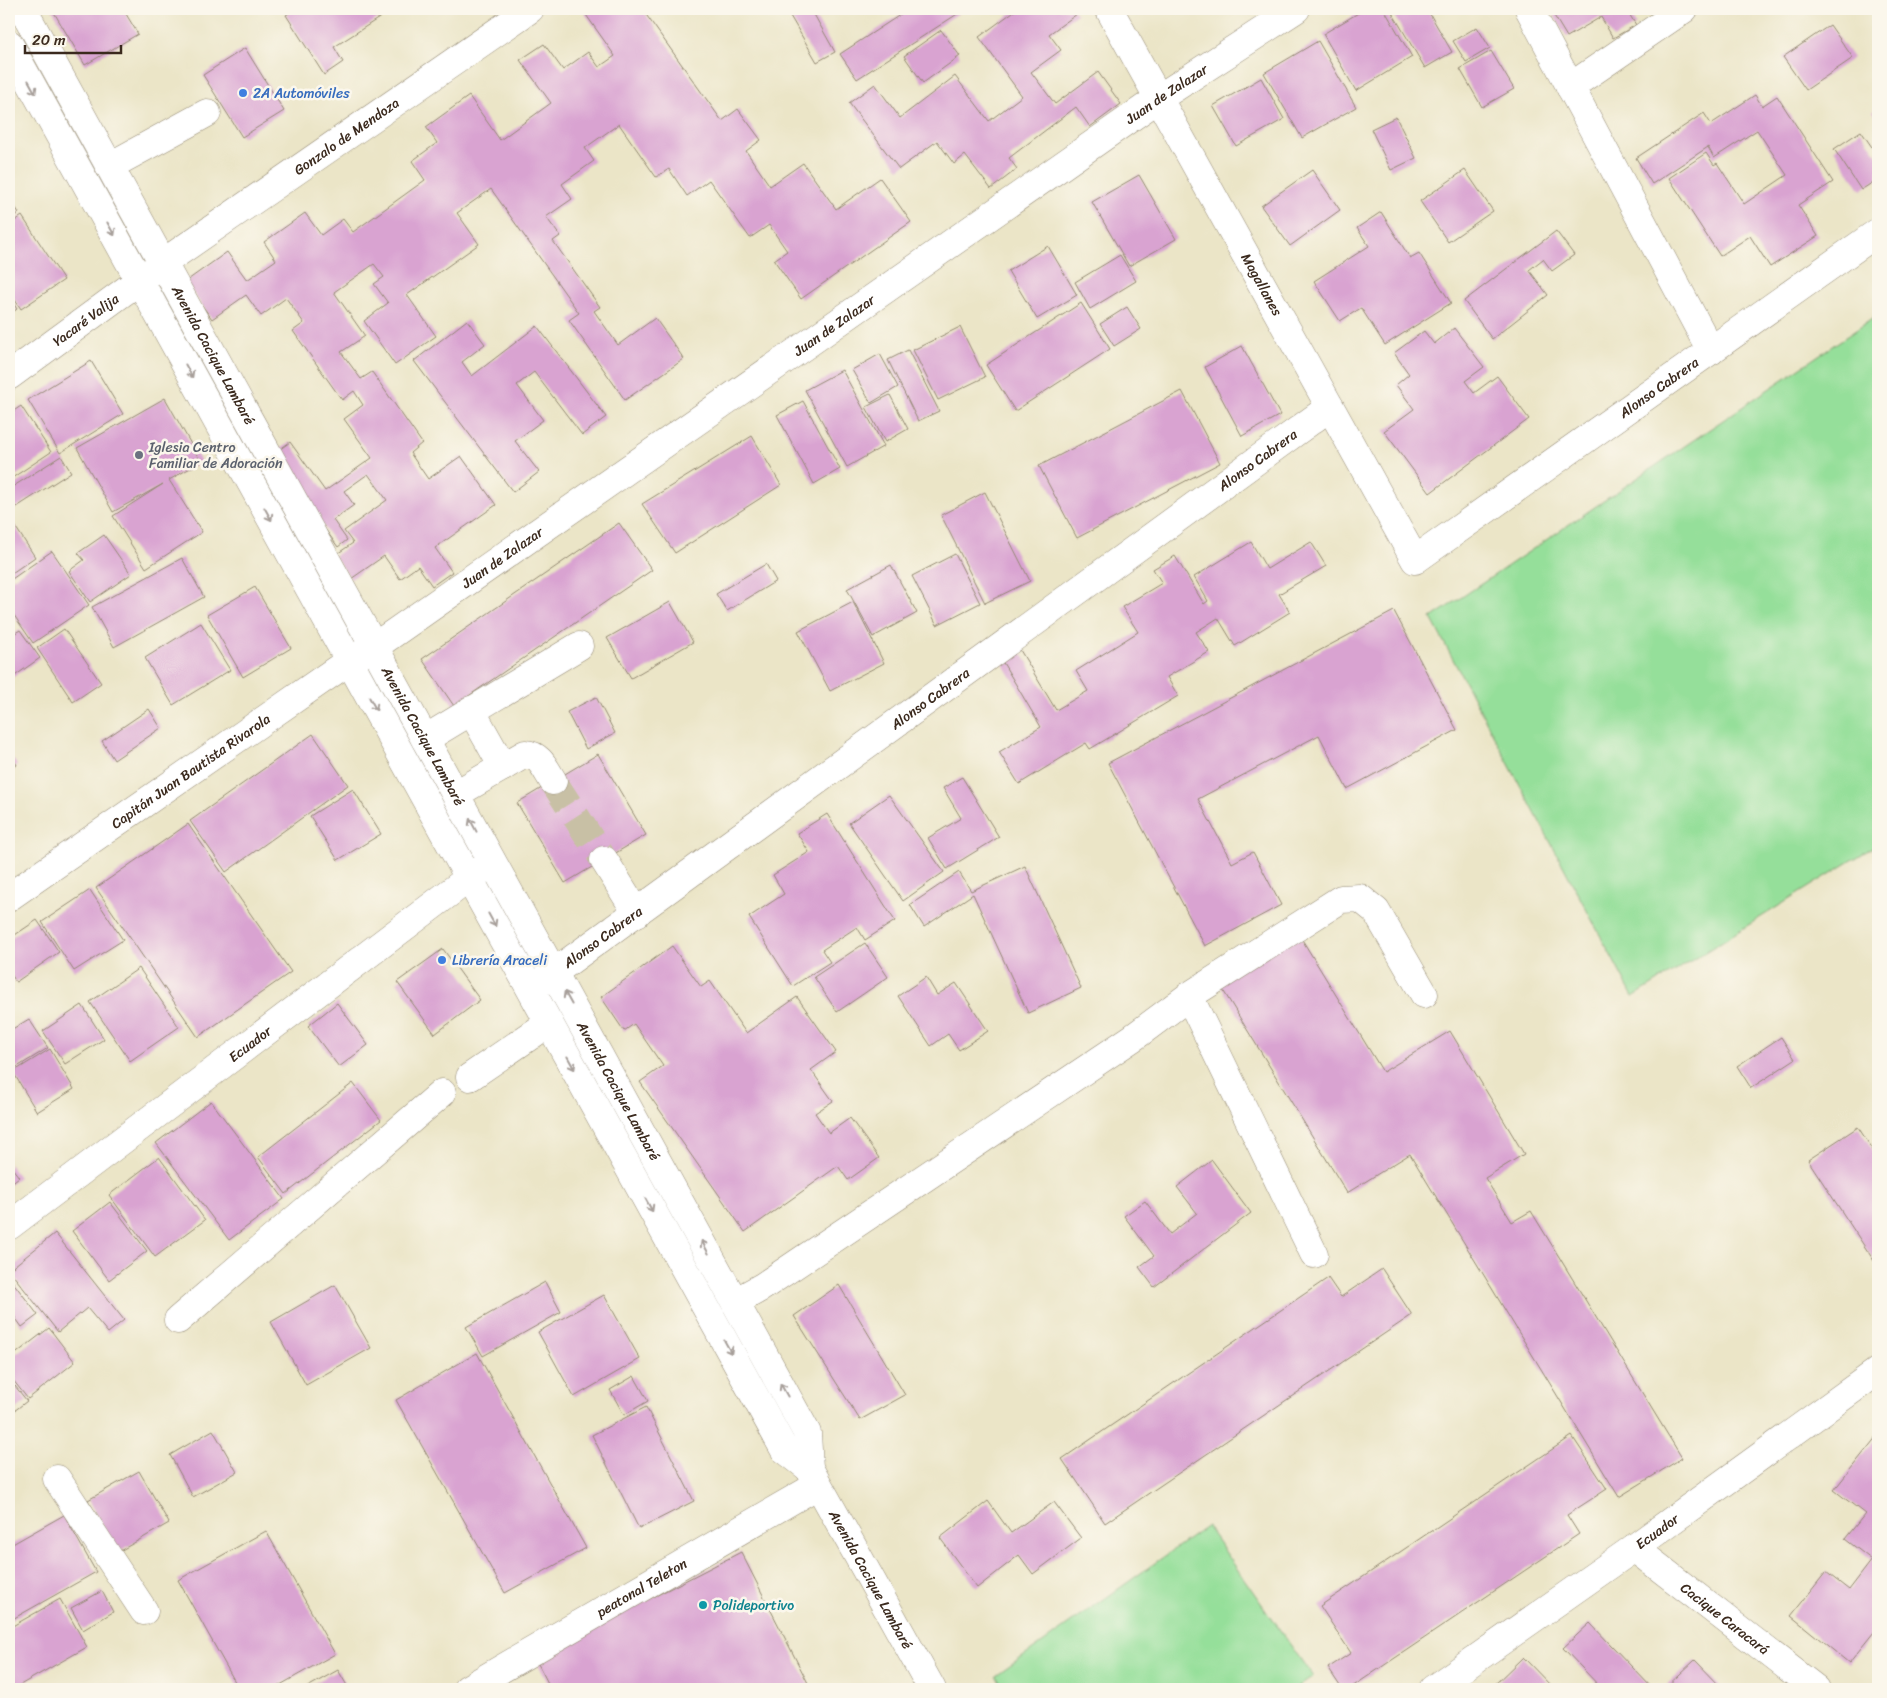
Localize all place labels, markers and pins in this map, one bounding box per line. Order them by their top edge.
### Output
place label: 2A Automóviles [253,81,350,106]
marker: 2A Automóviles [237,87,249,99]
place label: Iglesia Centro Familiar de Adoración [148,435,283,476]
marker: Iglesia Centro Familiar de Adoración [133,449,145,461]
place label: Librería Araceli [452,948,548,973]
marker: Librería Araceli [436,954,448,966]
place label: Polideportivo [713,1593,794,1618]
marker: Polideportivo [697,1599,709,1611]

